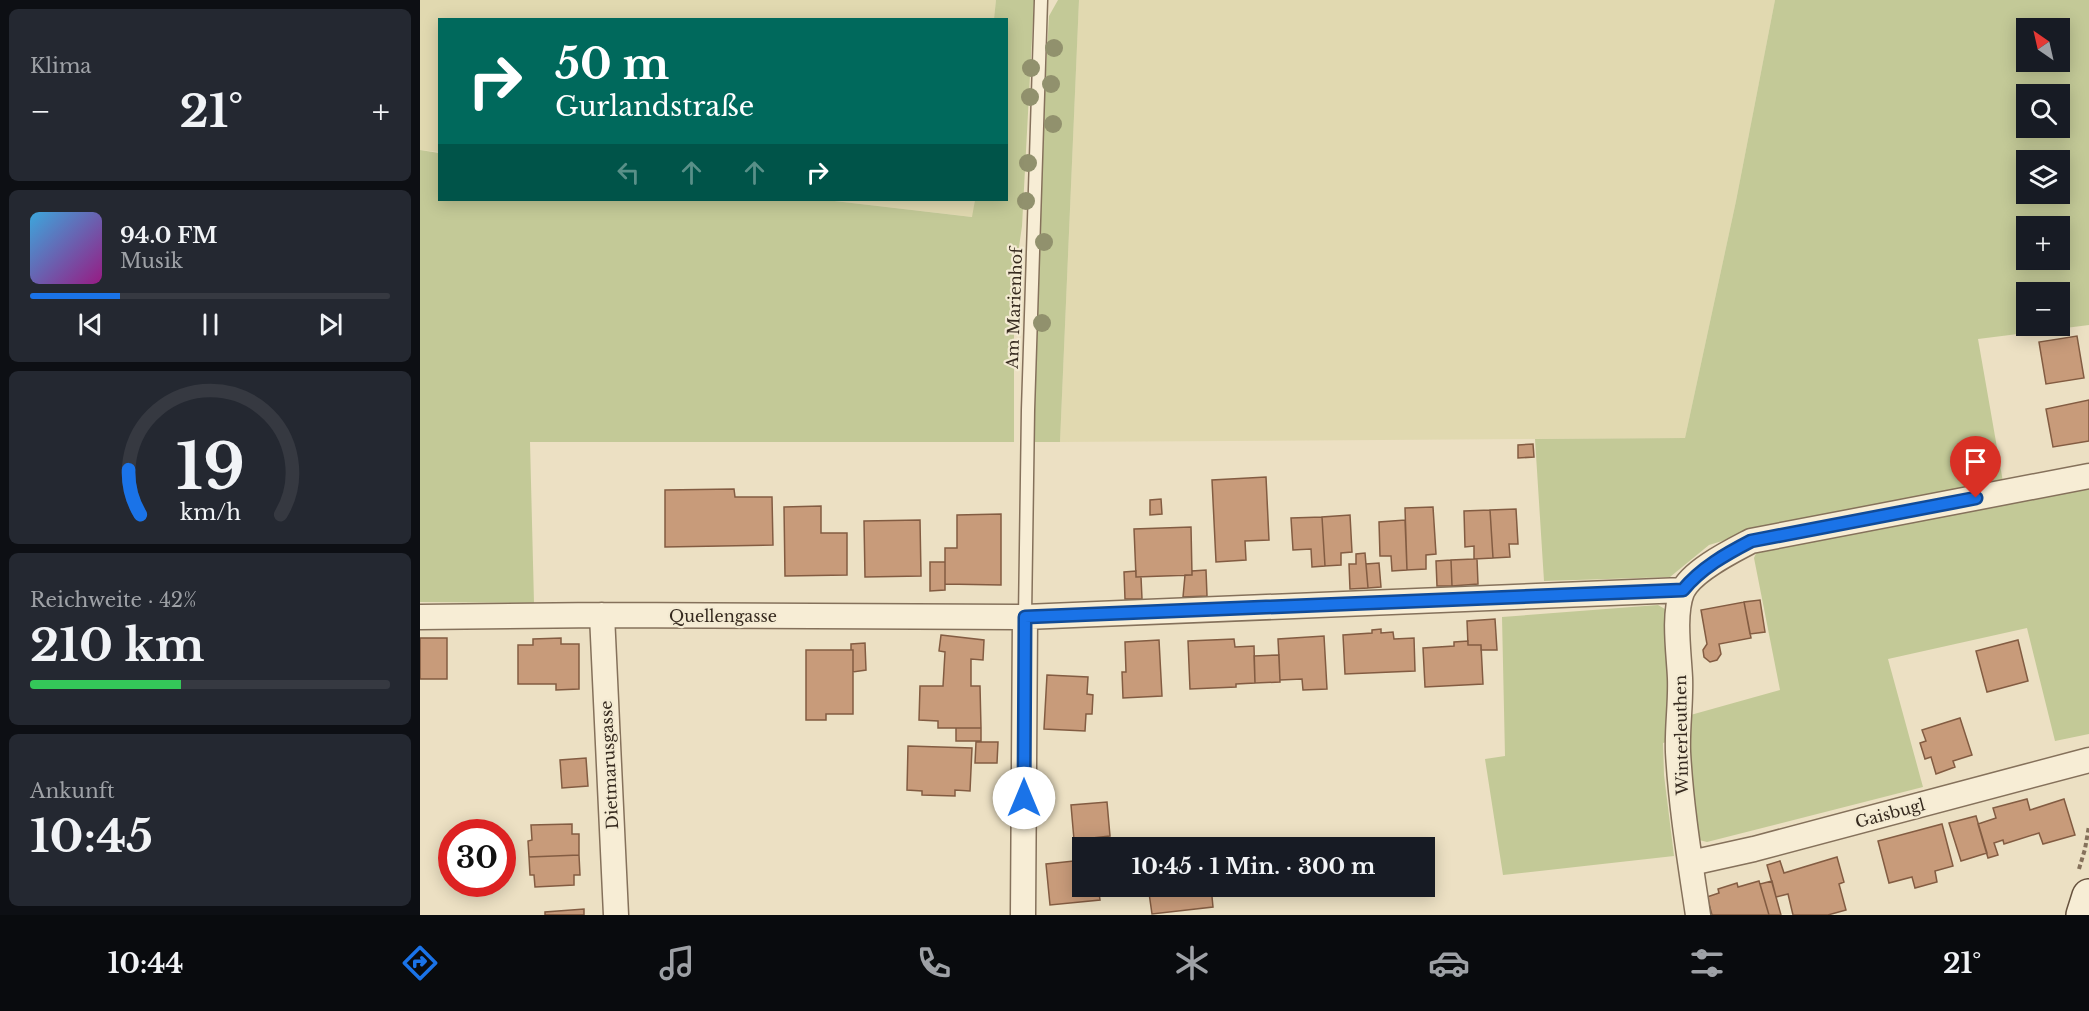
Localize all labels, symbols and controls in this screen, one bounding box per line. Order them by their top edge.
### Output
north arrow [2016,18,2070,72]
map controls [2016,18,2070,336]
text: 50 m [555,38,669,90]
icon: right [456,42,534,120]
text: Klima [30,54,91,78]
text: 21° [179,83,243,139]
button: search [2016,84,2070,138]
text: Gurlandstraße [555,90,754,123]
text: − [30,91,51,132]
text: + [372,91,390,132]
button: layers [2016,150,2070,204]
icon: left [612,156,645,189]
icon: ahead [675,156,708,189]
icon: ahead [738,156,771,189]
icon: right [801,156,834,189]
button: + [2016,216,2070,270]
text: 94.0 FM [120,222,218,249]
street label: Am Marienhof [1002,244,1026,370]
text: Musik [120,249,183,273]
button: − [2016,282,2070,336]
icon: previous [74,308,107,341]
icon: pause [194,308,227,341]
icon: next [314,308,347,341]
text: 19 [175,428,245,506]
pin [1950,436,2001,498]
icon: arrive [1959,445,1992,478]
text: km/h [180,499,241,526]
text: Reichweite · 42% [30,588,197,612]
street label: Quellengasse [669,606,777,626]
text: 210 km [30,617,205,673]
street label: Winterleuthen [1670,675,1692,796]
street label: Dietmarusgasse [596,700,622,830]
position arrow [992,766,1056,830]
text: Ankunft [30,779,115,803]
street label: Gaisbugl [1853,794,1927,832]
text: 10:45 [30,808,153,864]
speed limit sign: 30 [438,819,516,897]
text: 10:45 · 1 Min. · 300 m [1132,853,1375,880]
icon: directions [399,942,441,984]
icon: music [656,942,698,984]
icon: phone [913,942,955,984]
icon: climate [1171,942,1213,984]
icon: car [1428,942,1470,984]
icon: filters [1686,942,1728,984]
text: 10:44 [108,947,183,980]
text: 21° [1943,947,1981,980]

